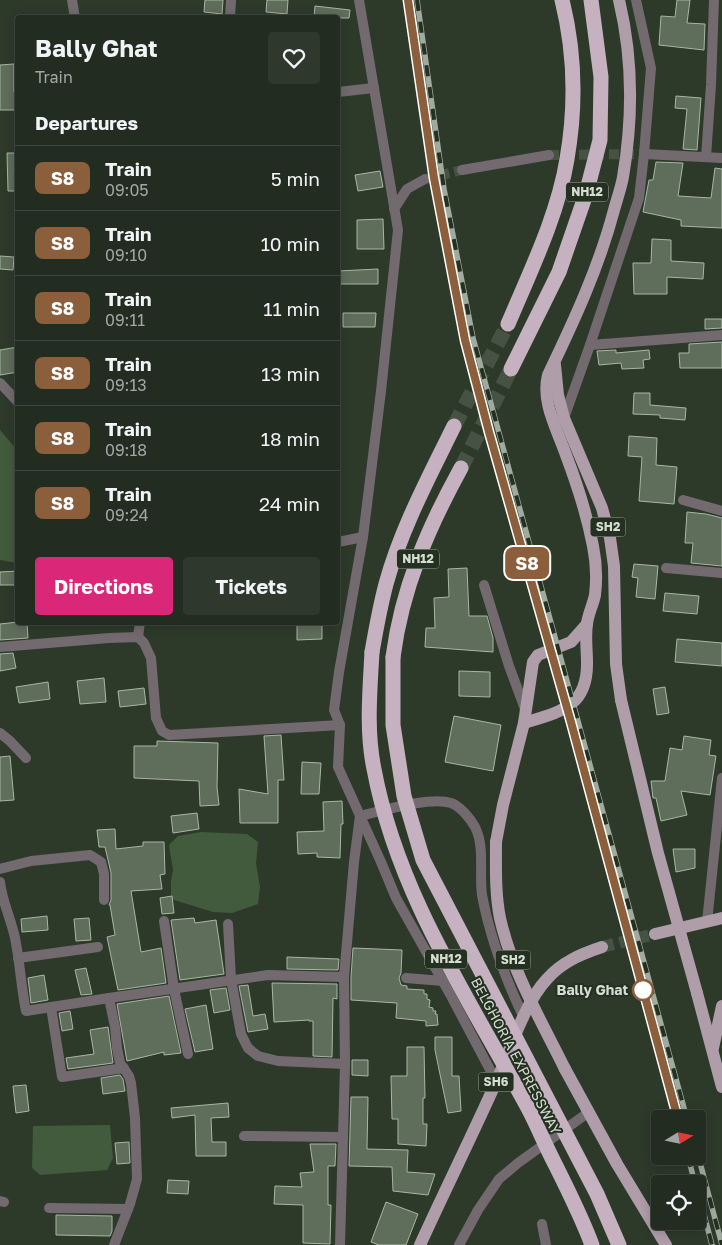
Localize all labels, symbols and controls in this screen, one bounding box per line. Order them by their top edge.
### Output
button: heart [268,32,320,84]
text: Bally Ghat [35,33,158,62]
text: Train [35,67,73,87]
text: Departures [35,111,138,134]
text: Train [105,157,151,180]
text: S8 [51,167,74,189]
text: 5 min [271,167,320,190]
text: 09:05 [105,180,149,200]
road number: NH12 [566,182,608,202]
text: Train [105,222,151,245]
text: S8 [51,232,74,254]
text: 10 min [261,232,320,255]
text: 09:10 [105,245,147,265]
text: Train [105,287,151,310]
text: S8 [51,297,74,319]
text: 11 min [263,297,320,320]
text: 09:11 [105,310,145,330]
text: Train [105,352,151,375]
text: S8 [51,362,74,384]
text: 13 min [261,362,320,385]
text: 09:13 [105,375,147,395]
text: Train [105,417,151,440]
text: S8 [51,427,74,449]
text: 18 min [261,427,320,450]
text: 09:18 [105,440,147,460]
text: Train [105,482,151,505]
text: S8 [51,492,74,514]
text: 24 min [259,492,320,515]
text: 09:24 [105,505,148,525]
road number: SH2 [590,518,626,536]
line badge: S8 [504,547,550,579]
road number: NH12 [397,550,439,568]
text: S8 [515,552,539,574]
button: Directions [35,557,173,615]
button: Tickets [183,557,320,615]
road number: NH12 [425,950,467,969]
road number: SH2 [496,950,530,970]
street label: BELGHORIA EXPRESSWAY [468,974,565,1137]
marker: Bally Ghat [632,979,654,1001]
place label: Bally Ghat [557,981,628,998]
road number: SH6 [478,1072,514,1092]
north arrow [651,1110,706,1165]
map controls [651,1110,706,1230]
button: locate [651,1175,706,1230]

